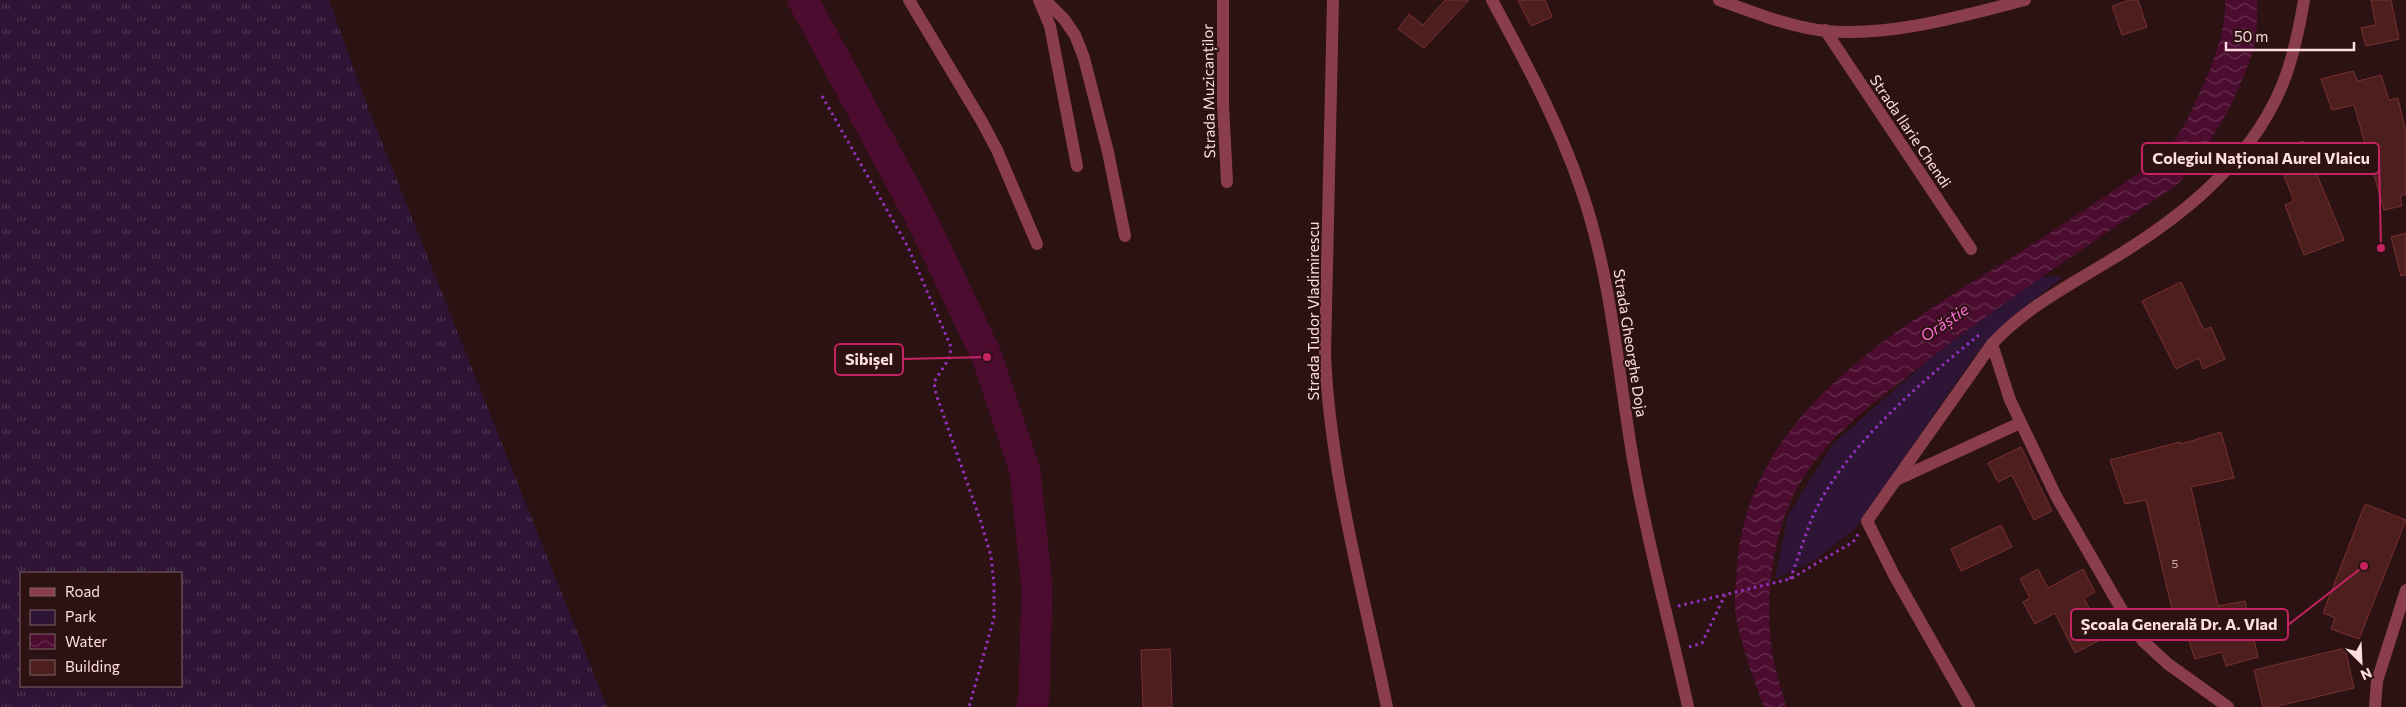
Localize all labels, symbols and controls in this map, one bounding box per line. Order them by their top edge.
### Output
scale bar [2226,20,2354,52]
street label: Strada Muzicanților [1198,24,1220,158]
text: 50 m [2234,27,2268,45]
street label: Strada Ilarie Chendi [1867,71,1955,191]
callout: Colegiul Național Aurel Vlaicu [2142,143,2379,174]
text: Colegiul Național Aurel Vlaicu [2152,148,2370,169]
street label: Strada Tudor Vladimirescu [1304,222,1322,400]
street label: Strada Gheorghe Doja [1610,268,1652,418]
water label: Orăștie [1916,299,1973,347]
callout: Sibișel [835,344,903,375]
text: Sibișel [845,349,893,370]
house number: 5 [2172,556,2179,570]
legend [20,572,182,687]
text: Road [65,582,100,600]
text: Park [65,607,96,625]
callout: Școala Generală Dr. A. Vlad [2071,609,2288,640]
text: Școala Generală Dr. A. Vlad [2081,614,2277,635]
text: Water [65,632,107,650]
north arrow [2336,637,2386,687]
text: Building [65,657,120,675]
text: N [2358,664,2375,684]

